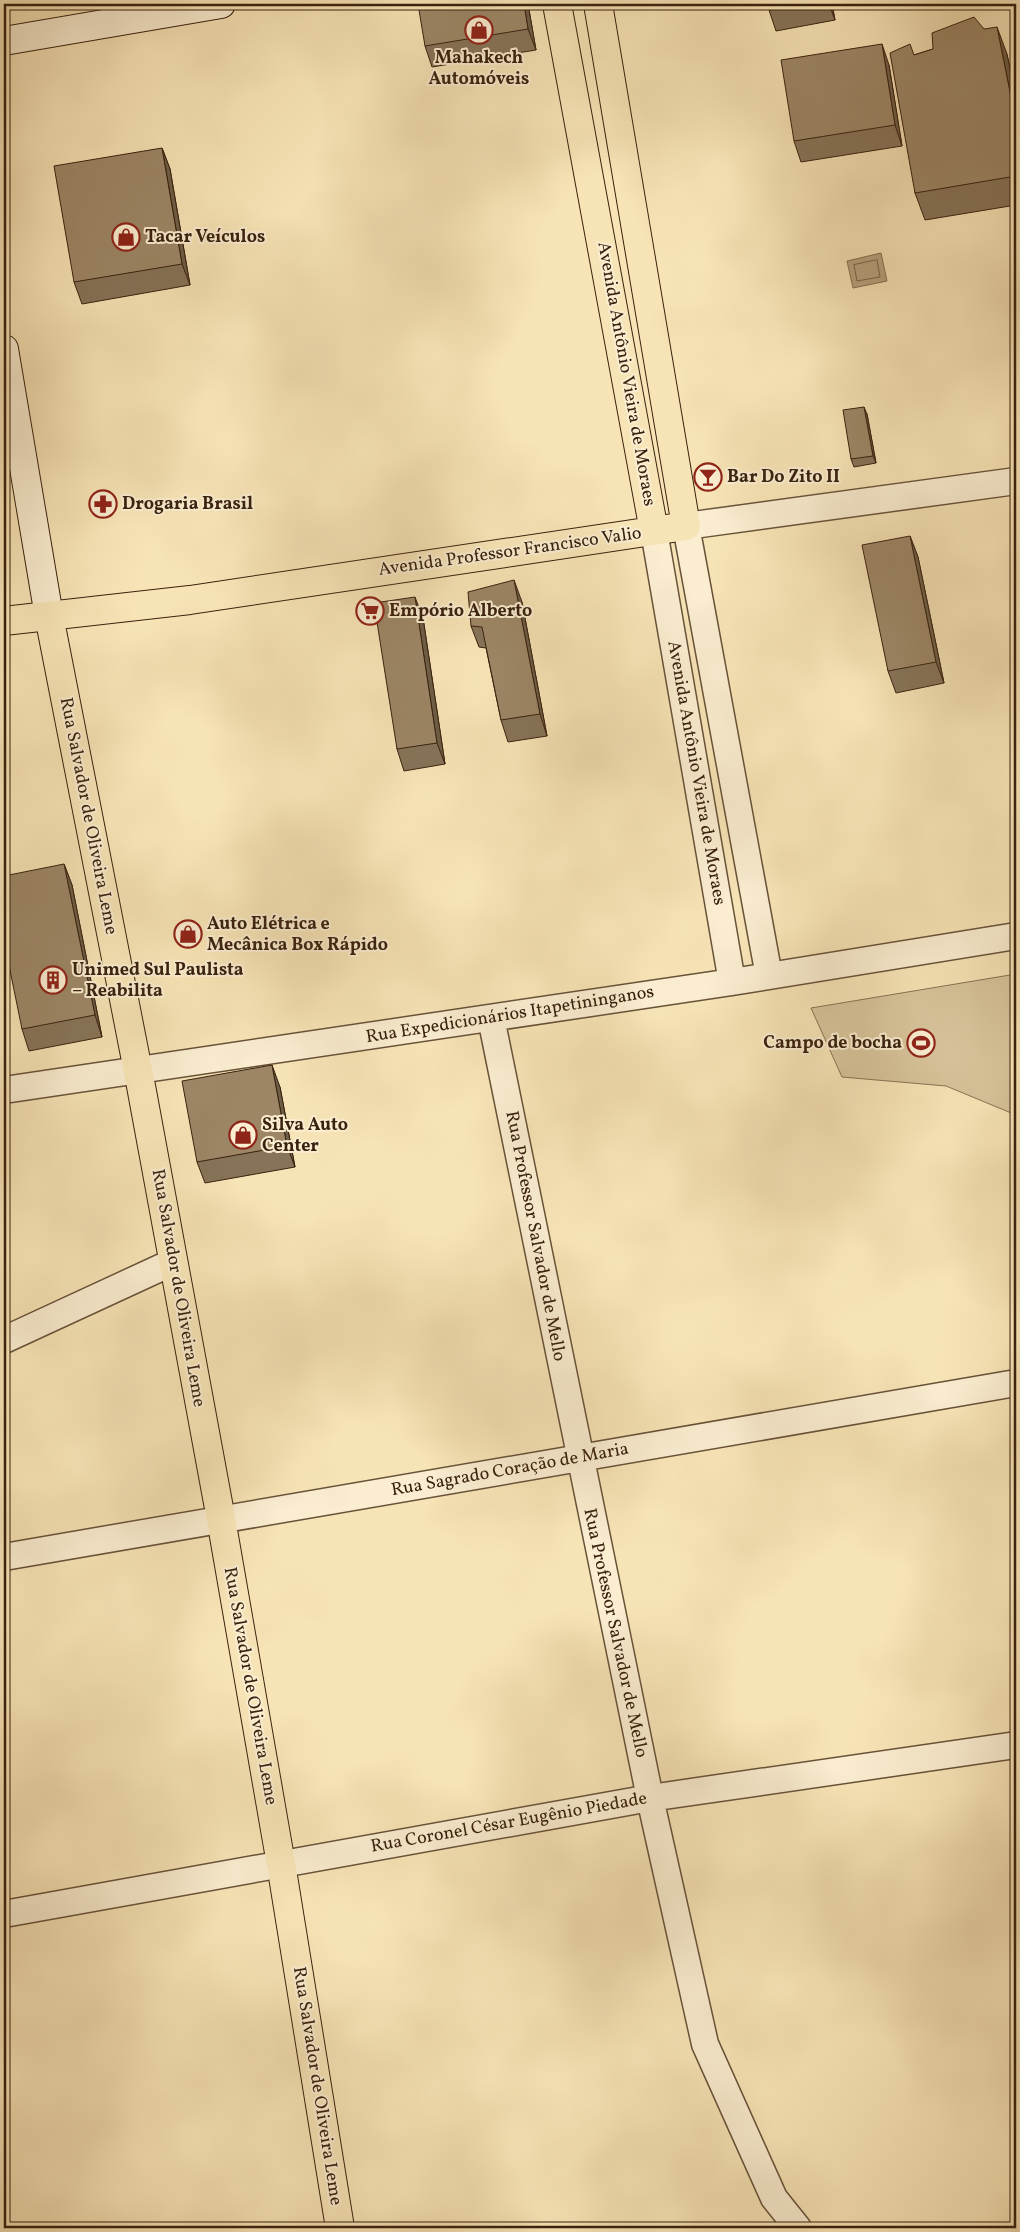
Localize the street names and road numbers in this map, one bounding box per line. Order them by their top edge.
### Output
street label: Avenida Antônio Vieira de Moraes [590,240,662,508]
street label: Avenida Professor Francisco Valio [377,521,643,583]
street label: Avenida Antônio Vieira de Moraes [660,639,732,907]
street label: Rua Salvador de Oliveira Leme [53,695,123,937]
street label: Rua Expedicionários Itapetininganos [364,980,656,1050]
street label: Rua Professor Salvador de Mello [498,1109,572,1363]
street label: Rua Salvador de Oliveira Leme [145,1167,211,1409]
street label: Rua Sagrado Coração de Maria [389,1437,631,1503]
street label: Rua Professor Salvador de Mello [576,1506,654,1760]
street label: Rua Salvador de Oliveira Leme [217,1565,283,1807]
street label: Rua Coronel César Eugênio Piedade [369,1786,649,1860]
street label: Rua Salvador de Oliveira Leme [286,1965,348,2207]

